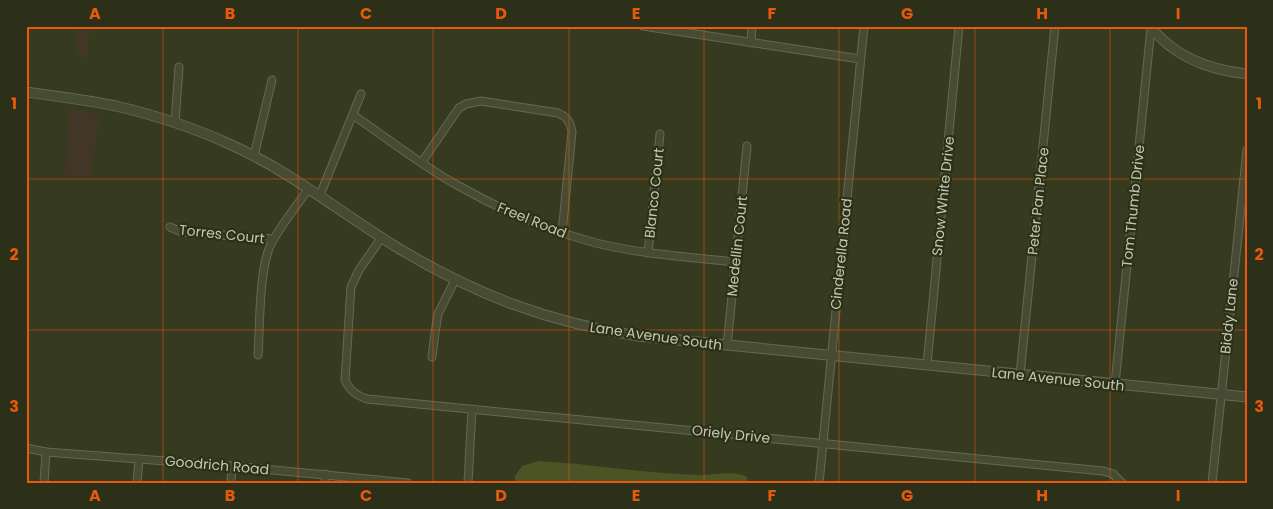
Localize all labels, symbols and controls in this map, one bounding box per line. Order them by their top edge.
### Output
text: A [89,2,101,25]
text: B [225,2,235,25]
text: C [360,2,372,25]
text: D [495,2,507,25]
text: E [632,2,640,25]
text: F [768,2,777,25]
text: G [901,2,913,25]
text: H [1036,2,1048,25]
text: I [1176,2,1180,25]
text: 1 [11,92,17,115]
text: 1 [1256,92,1262,115]
street label: Snow White Drive [927,135,959,257]
street label: Tom Thumb Drive [1117,144,1149,268]
street label: Peter Pan Place [1022,146,1054,256]
street label: Blanco Court [639,147,669,239]
street label: Medellin Court [722,195,752,297]
street label: Freel Road [494,197,570,243]
street label: Cinderella Road [825,197,857,311]
street label: Torres Court [178,220,266,248]
text: 2 [9,243,19,266]
text: 2 [1254,243,1264,266]
street label: Biddy Lane [1215,277,1243,355]
street label: Lane Avenue South [589,317,723,355]
street label: Lane Avenue South [991,362,1125,396]
text: 3 [9,395,19,418]
text: 3 [1254,395,1264,418]
street label: Oriely Drive [691,420,771,448]
street label: Goodrich Road [164,450,270,480]
text: A [89,484,101,507]
text: B [225,484,235,507]
text: C [360,484,372,507]
text: D [495,484,507,507]
text: E [632,484,640,507]
text: F [768,484,777,507]
text: G [901,484,913,507]
text: H [1036,484,1048,507]
text: I [1176,484,1180,507]

